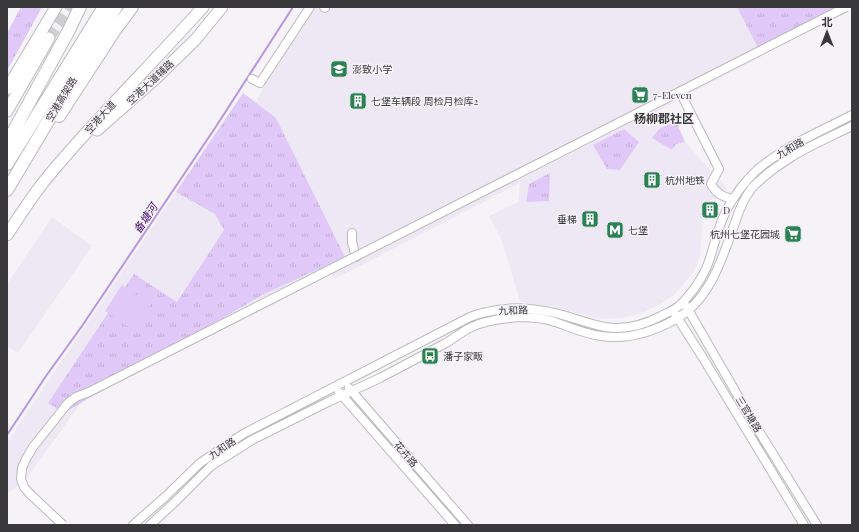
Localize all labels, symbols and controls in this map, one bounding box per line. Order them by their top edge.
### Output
north arrow [807,12,847,52]
text: 北 [822,14,833,29]
street label: 空港大道辅路 [123,56,177,108]
school or university icon: 澎致小学 [329,59,349,79]
place label: 澎致小学 [352,62,392,76]
street label: 空港高架路 [42,74,80,124]
supermarket icon: 7-Eleven [630,85,650,105]
place label: 7-Eleven [653,88,692,102]
building icon: 七堡车辆段 周检月检库2 [348,91,368,111]
place label: 七堡车辆段 周检月检库2 [371,94,478,108]
street label: 空港大道 [81,97,119,137]
district label: 杨柳郡社区 [634,110,694,126]
street label: 九和路 [774,134,806,162]
building icon: 杭州地铁 [642,170,662,190]
place label: 杭州地铁 [665,173,705,187]
water label: 备塘河 [130,198,162,236]
building icon: D [700,200,720,220]
place label: D [723,203,730,217]
building icon: 垂梯 [580,209,600,229]
place label: 垂梯 [557,212,577,226]
metro station icon: 七堡 [605,220,625,240]
place label: 七堡 [628,223,648,237]
supermarket icon: 杭州七堡花园城 [783,224,803,244]
place label: 杭州七堡花园城 [710,227,780,241]
street label: 九和路 [498,302,528,318]
bus stop icon: 潘子家畈 [420,346,440,366]
place label: 潘子家畈 [443,349,483,363]
street label: 三官塘路 [733,393,765,435]
street label: 九和路 [206,434,238,462]
street label: 花卉路 [391,438,421,470]

